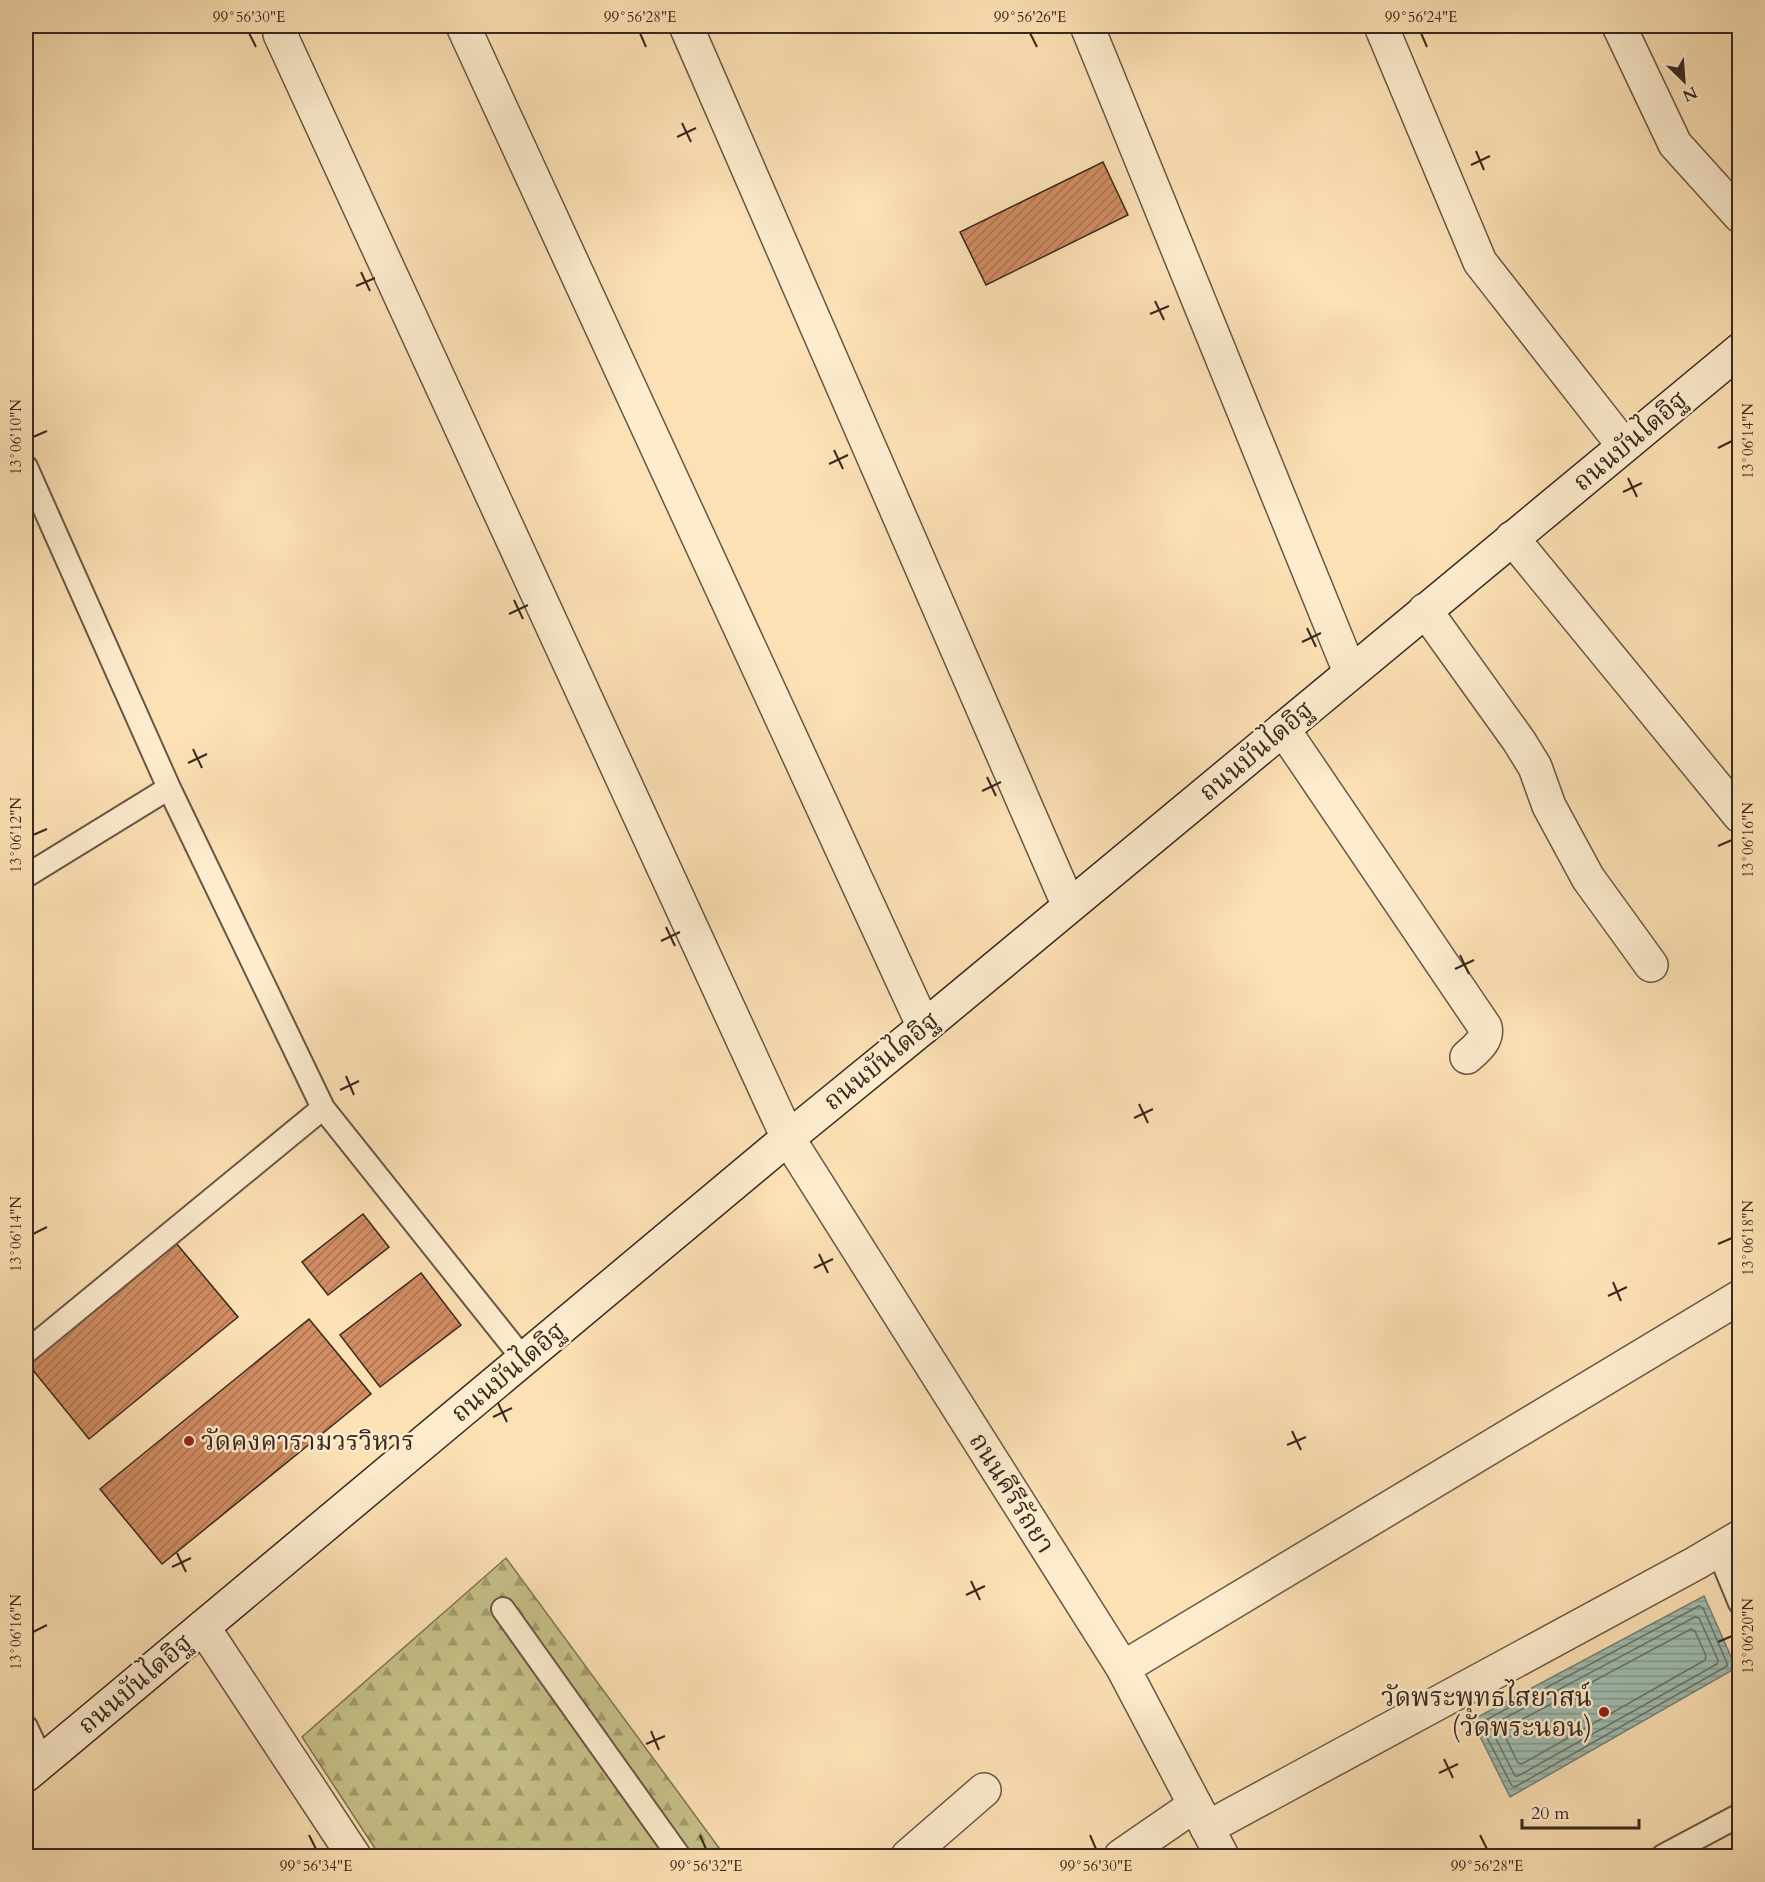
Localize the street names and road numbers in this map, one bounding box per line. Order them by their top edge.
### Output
street label: ถนนบันไดอิฐ [1565,382,1695,499]
street label: ถนนบันไดอิฐ [1191,692,1321,809]
street label: ถนนบันไดอิฐ [815,1003,946,1118]
street label: ถนนบันไดอิฐ [443,1313,573,1430]
street label: ถนนคีรีรัถยา [961,1426,1063,1560]
street label: ถนนบันไดอิฐ [70,1625,200,1742]

